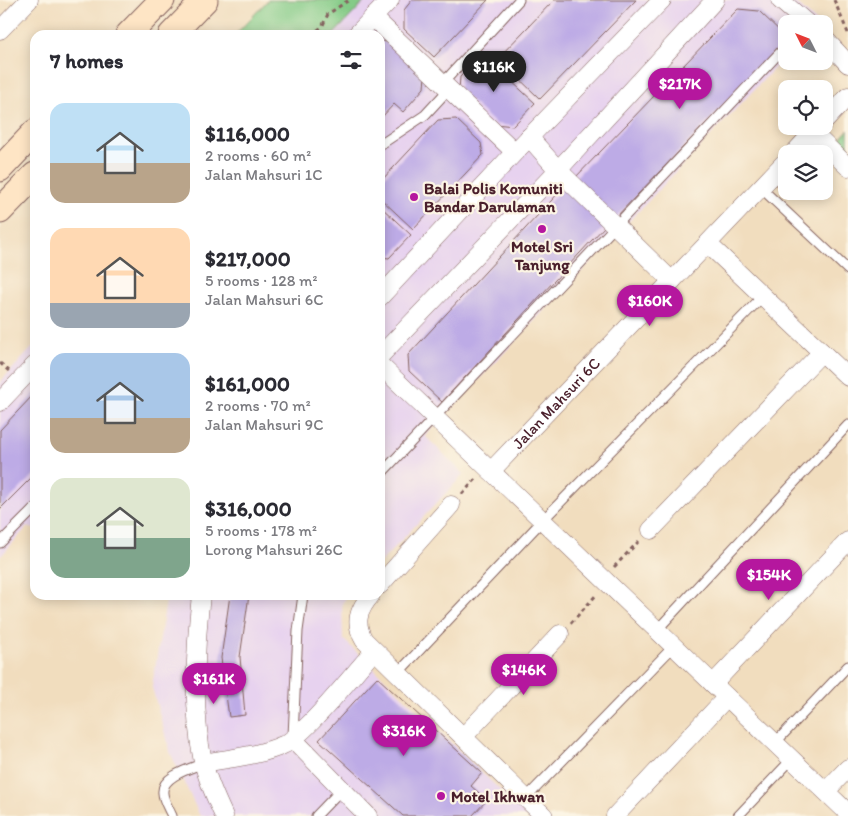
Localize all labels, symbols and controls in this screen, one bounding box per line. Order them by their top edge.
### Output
north arrow [778,15,832,70]
map controls [778,15,833,200]
icon: filters [337,46,365,74]
text: 7 homes [50,48,124,73]
pin: $116K [459,51,529,93]
text: $116K [473,57,515,76]
pin: $217K [645,68,715,110]
text: $217K [659,74,701,93]
button: locate [778,80,833,135]
text: $116,000 [205,121,290,146]
icon: home [90,123,150,183]
button: layers [778,145,833,200]
text: 2 rooms · 60 m² [205,146,311,165]
text: Jalan Mahsuri 1C [205,165,322,184]
place label: Balai Polis Komuniti Bandar Darulaman [424,179,563,216]
marker: Balai Polis Komuniti Bandar Darulaman [408,191,420,203]
marker: Motel Sri Tanjung [536,223,548,235]
place label: Motel Sri Tanjung [511,237,573,275]
text: $217,000 [205,246,291,271]
icon: home [90,248,150,308]
text: 5 rooms · 128 m² [205,271,317,290]
pin: $160K [615,284,685,327]
text: Jalan Mahsuri 6C [205,290,324,309]
text: $160K [628,291,672,310]
street label: Jalan Mahsuri 6C [508,353,604,452]
text: $161,000 [205,371,290,396]
icon: home [90,373,150,433]
text: 2 rooms · 70 m² [205,396,311,415]
text: Jalan Mahsuri 9C [205,415,323,434]
text: $316,000 [205,496,292,521]
icon: home [90,498,150,558]
text: 5 rooms · 178 m² [205,521,317,540]
text: Lorong Mahsuri 26C [205,540,343,559]
pin: $154K [734,558,804,601]
text: $154K [747,565,791,584]
pin: $146K [489,654,559,696]
text: $146K [502,660,546,679]
pin: $161K [179,662,249,705]
text: $161K [193,669,235,688]
pin: $316K [369,714,439,757]
text: $316K [383,721,425,740]
place label: Motel Ikhwan [451,787,546,806]
marker: Motel Ikhwan [435,790,447,802]

